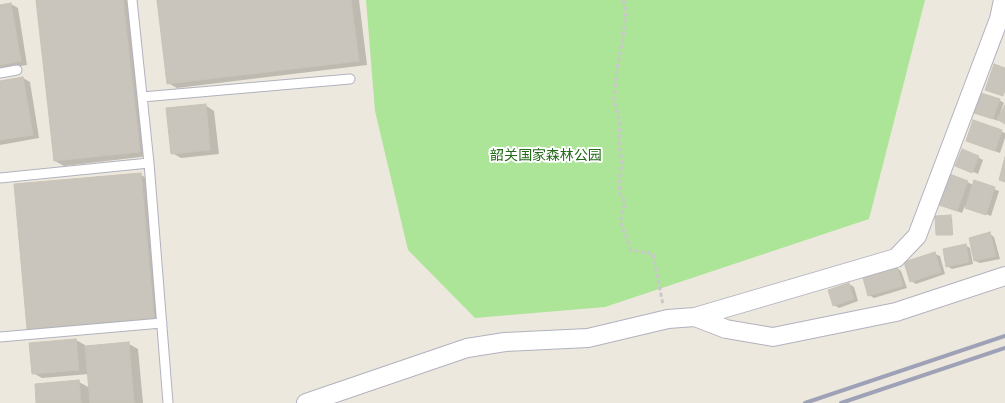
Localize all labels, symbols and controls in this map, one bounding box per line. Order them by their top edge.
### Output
park label: 韶关国家森林公园 [490,148,602,164]

